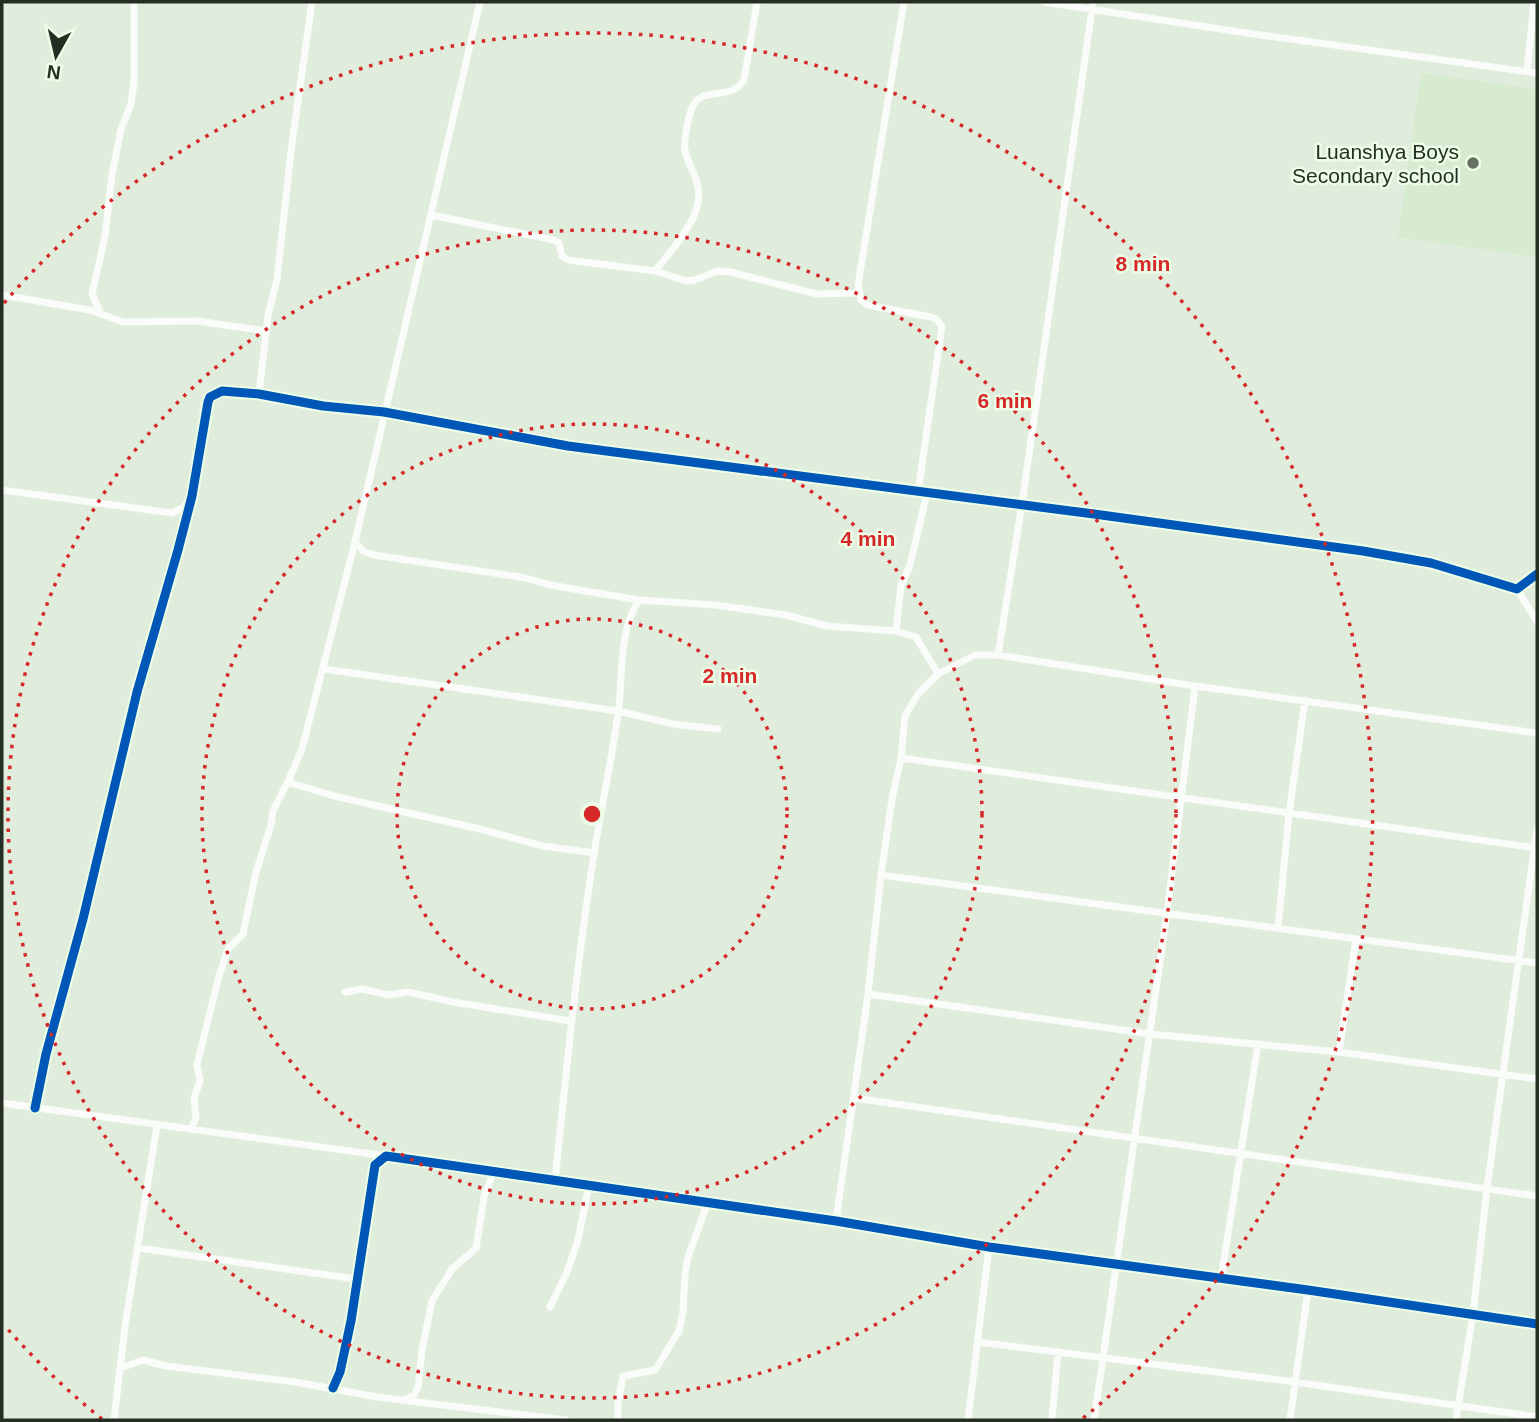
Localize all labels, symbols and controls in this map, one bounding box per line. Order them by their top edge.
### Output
north arrow [21,21,91,91]
text: N [45,61,62,84]
place label: Luanshya Boys Secondary school [1292,140,1459,187]
marker: Luanshya Boys Secondary school [1465,155,1481,171]
text: 8 min [1116,252,1170,275]
text: 6 min [978,389,1032,412]
text: 4 min [841,527,895,550]
text: 2 min [703,664,757,687]
centre of rings [580,802,604,826]

